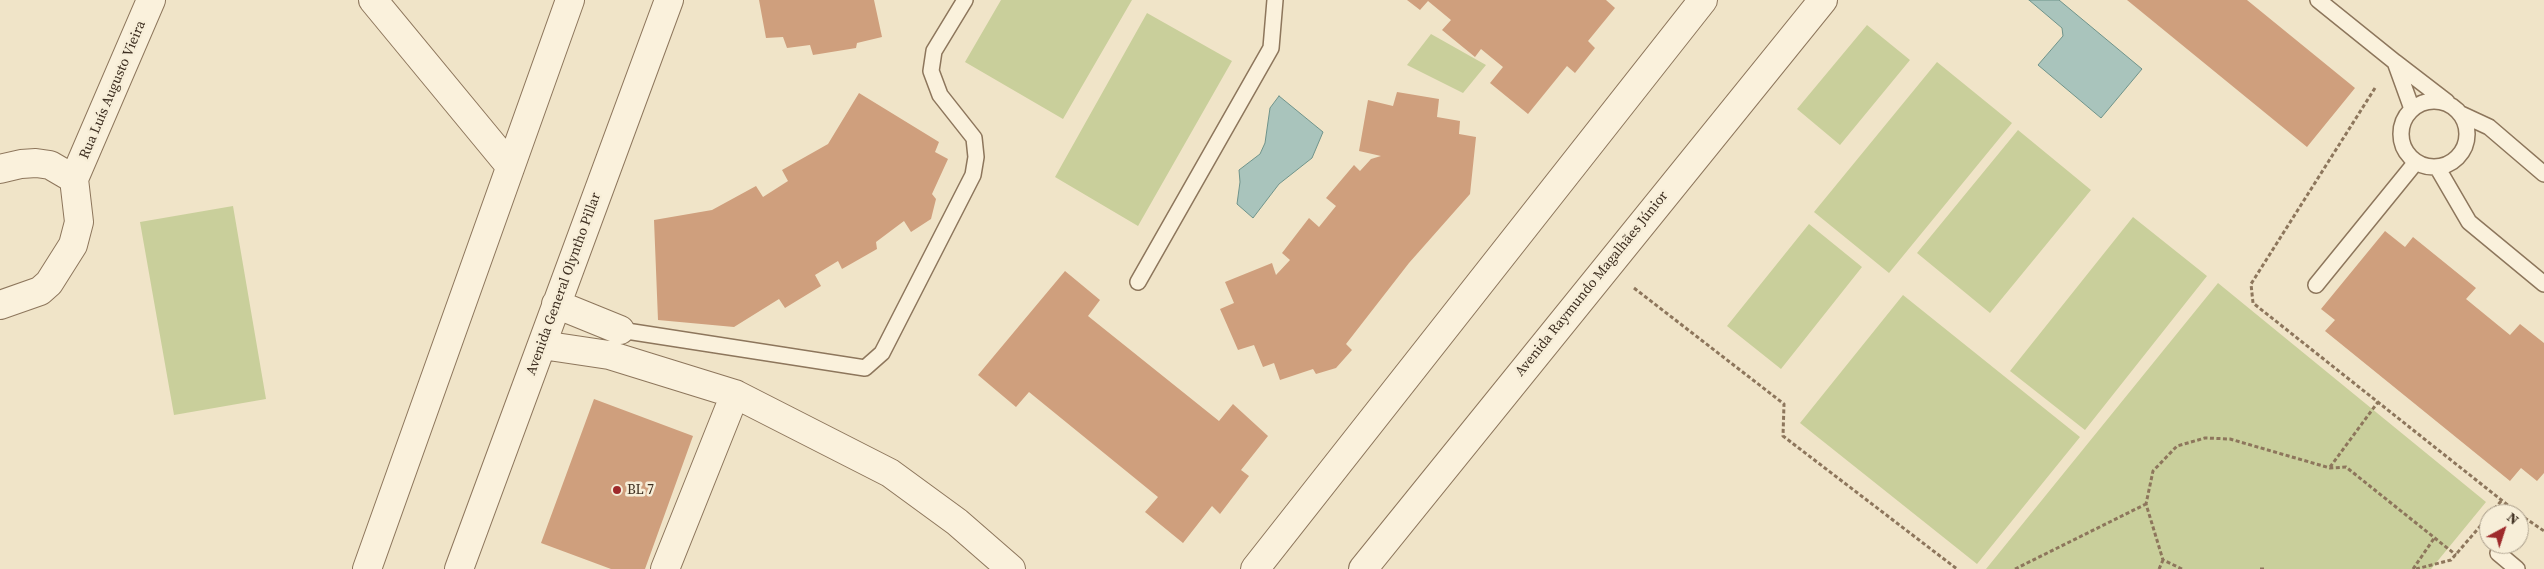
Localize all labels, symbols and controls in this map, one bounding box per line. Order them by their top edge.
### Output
street label: Rua Luís Augusto Vieira [76,18,150,162]
street label: Avenida Raymundo Magalhães Júnior [1512,188,1672,380]
street label: Avenida General Olyntho Pillar [523,190,605,378]
place label: BL 7 [627,482,654,498]
marker: BL 7 [611,484,623,496]
north arrow [2479,504,2529,554]
text: N [2503,507,2523,529]

